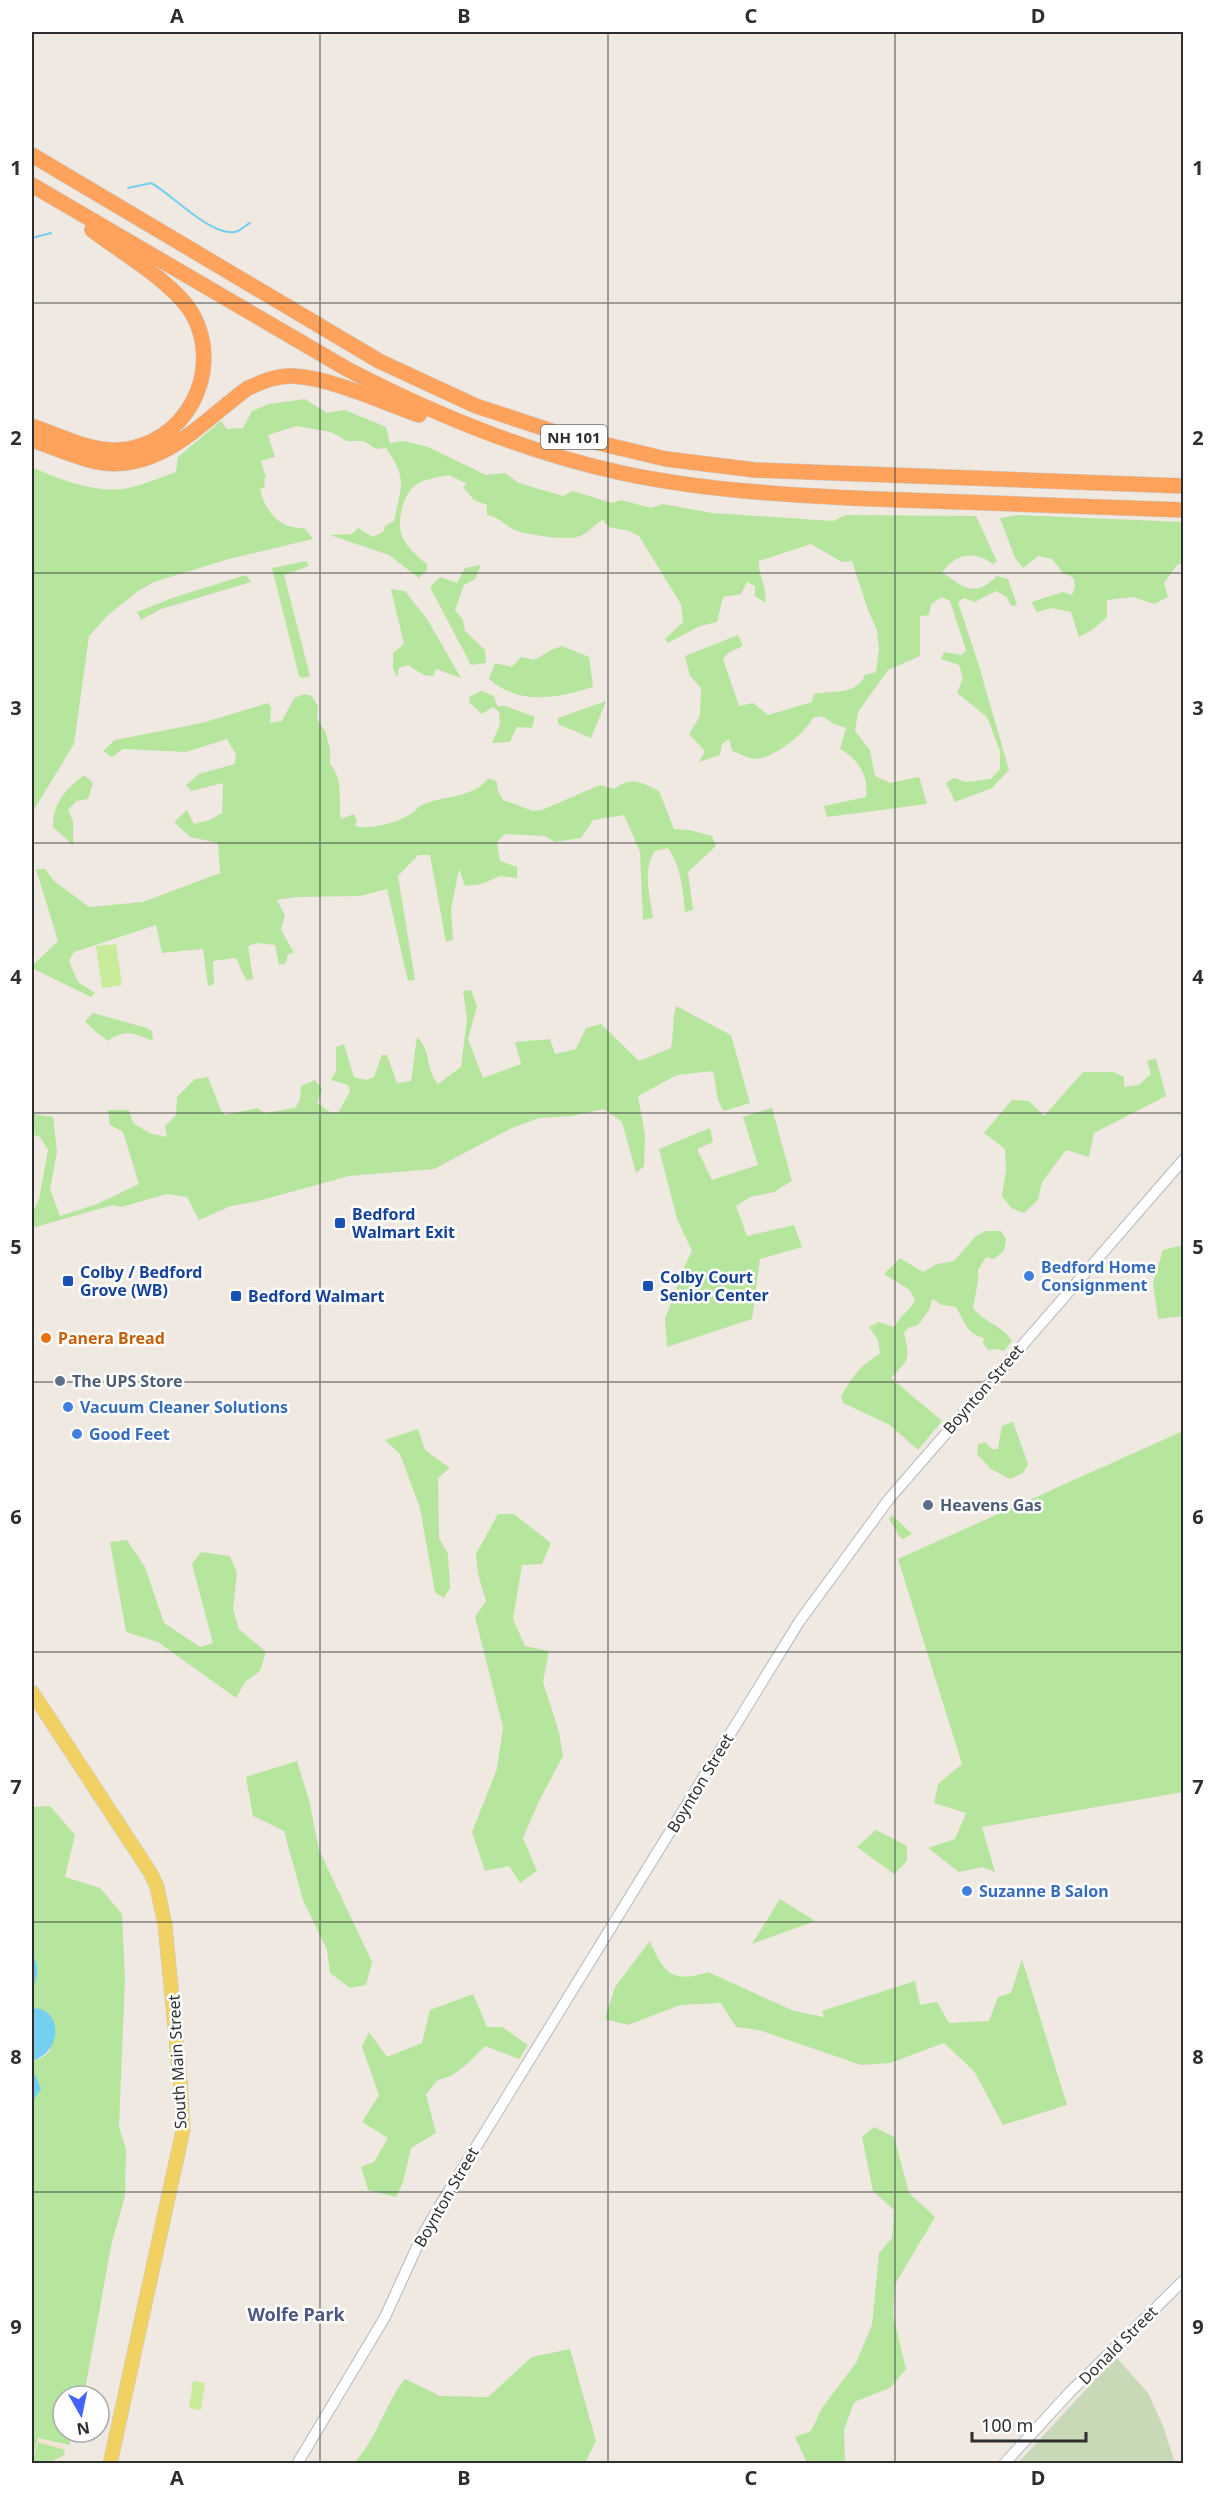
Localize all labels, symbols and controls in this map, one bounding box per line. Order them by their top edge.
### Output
text: A [170,2,184,29]
text: B [457,2,471,29]
text: C [745,2,758,29]
text: D [1031,2,1045,29]
text: 1 [10,154,22,181]
text: 1 [1192,154,1204,181]
text: 2 [10,424,22,451]
text: 2 [1192,424,1204,451]
road number: NH 101 [541,425,607,449]
text: 3 [10,694,22,721]
text: 3 [1192,694,1204,721]
text: 4 [10,963,22,990]
text: 4 [1192,963,1204,990]
place label: Bedford Walmart Exit [352,1203,455,1243]
marker: Bedford Walmart Exit [333,1216,347,1230]
text: 5 [10,1233,22,1260]
text: 5 [1192,1233,1204,1260]
place label: Bedford Home Consignment [1041,1256,1156,1296]
place label: Colby / Bedford Grove (WB) [80,1261,202,1301]
place label: Colby Court Senior Center [660,1266,769,1306]
marker: Bedford Home Consignment [1022,1269,1036,1283]
marker: Colby / Bedford Grove (WB) [61,1274,75,1288]
marker: Colby Court Senior Center [641,1279,655,1293]
place label: Bedford Walmart [248,1285,384,1307]
marker: Bedford Walmart [229,1289,243,1303]
place label: Panera Bread [58,1327,165,1349]
marker: Panera Bread [39,1331,53,1345]
street label: Boynton Street [938,1339,1028,1438]
place label: The UPS Store [72,1370,183,1392]
marker: The UPS Store [53,1374,67,1388]
place label: Vacuum Cleaner Solutions [80,1396,288,1418]
marker: Vacuum Cleaner Solutions [61,1400,75,1414]
place label: Good Feet [89,1423,170,1445]
marker: Good Feet [70,1427,84,1441]
place label: Heavens Gas [940,1494,1042,1516]
marker: Heavens Gas [921,1498,935,1512]
text: 6 [10,1503,22,1530]
text: 6 [1192,1503,1204,1530]
street label: Boynton Street [662,1729,738,1837]
text: 7 [10,1773,22,1800]
text: 7 [1192,1773,1204,1800]
place label: Suzanne B Salon [979,1880,1109,1902]
marker: Suzanne B Salon [960,1884,974,1898]
street label: South Main Street [162,1994,192,2130]
text: 8 [10,2043,22,2070]
text: 8 [1192,2043,1204,2070]
street label: Boynton Street [408,2143,484,2251]
street label: Donald Street [1074,2301,1162,2389]
district label: Wolfe Park [247,2302,345,2326]
text: 9 [10,2313,22,2340]
text: 9 [1192,2313,1204,2340]
north arrow [51,2384,111,2444]
scale bar [972,2405,1086,2443]
text: 100 m [981,2413,1033,2437]
text: N [75,2417,91,2441]
text: A [170,2464,184,2491]
text: B [457,2464,471,2491]
text: C [745,2464,758,2491]
text: D [1031,2464,1045,2491]

